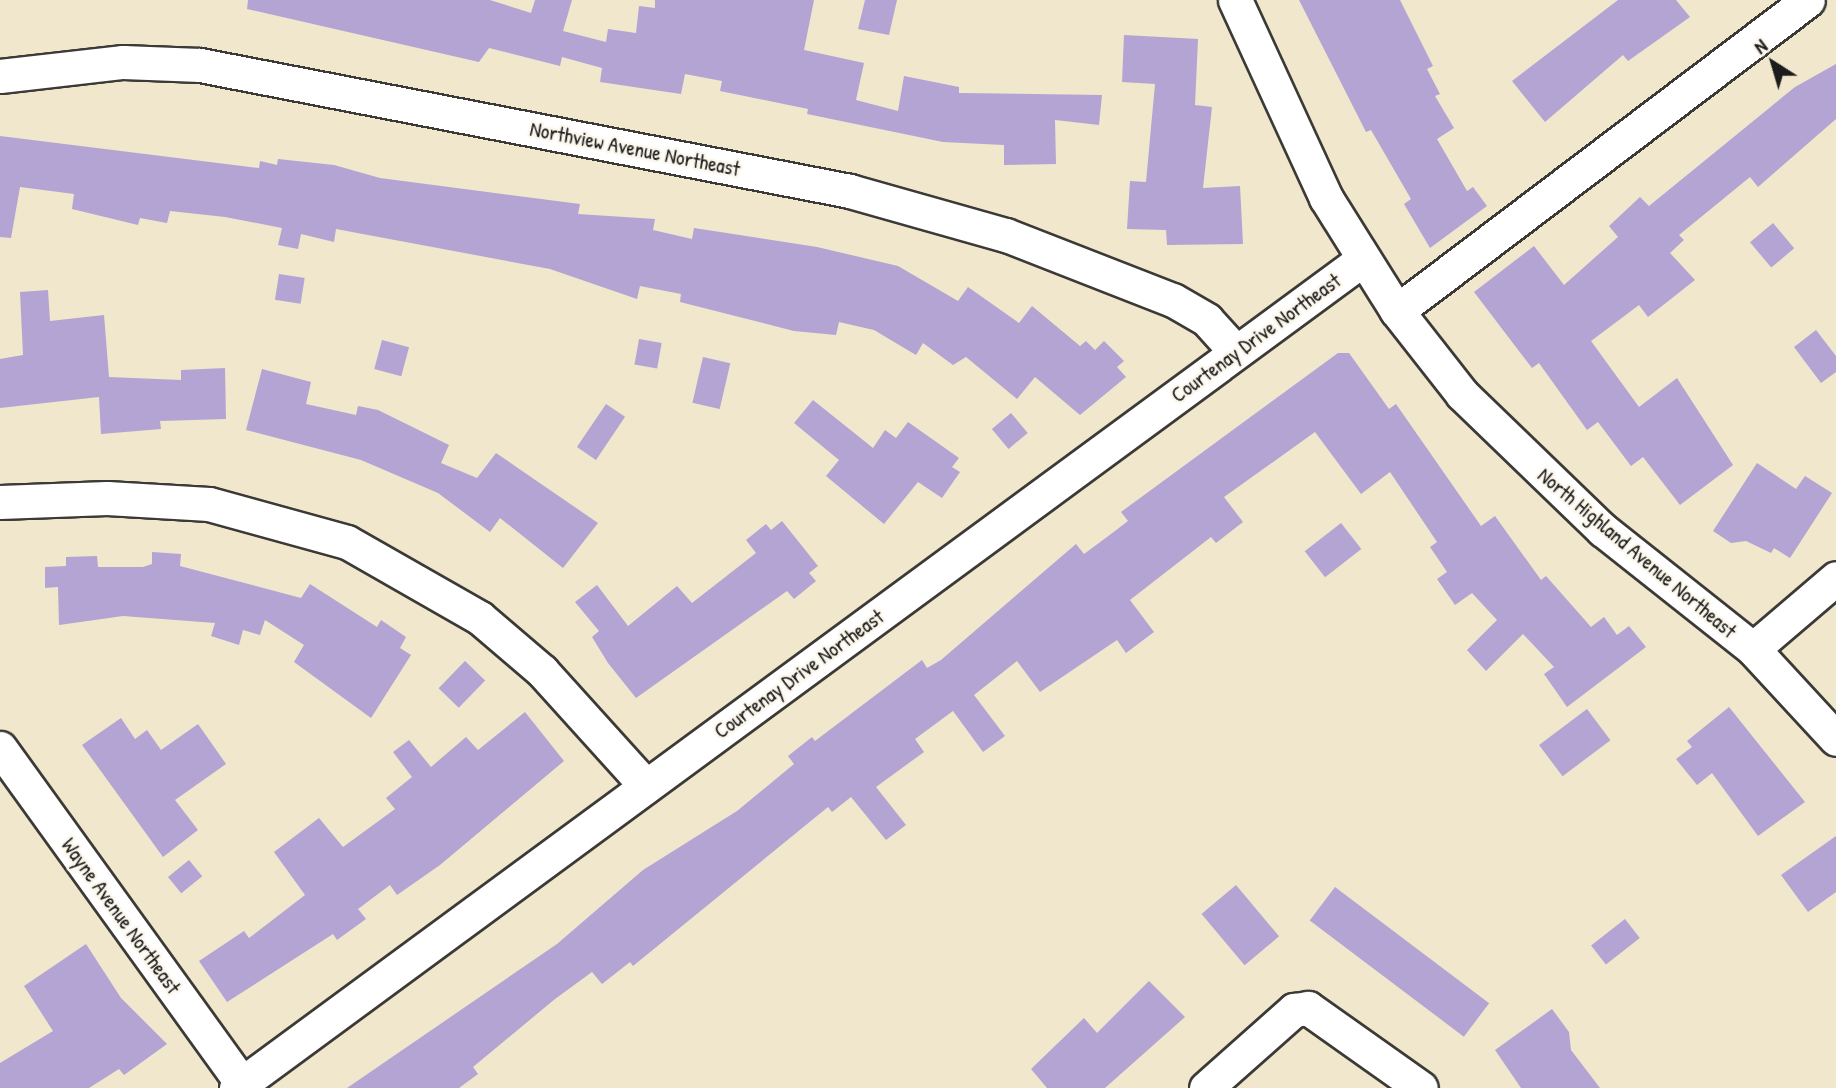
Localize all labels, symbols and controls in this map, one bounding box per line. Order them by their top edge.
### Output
north arrow [1738,28,1808,98]
text: N [1748,33,1772,60]
street label: Northview Avenue Northeast [528,116,742,182]
street label: Courtenay Drive Northeast [1166,268,1346,408]
street label: North Highland Avenue Northeast [1533,463,1741,643]
street label: Courtenay Drive Northeast [709,604,889,744]
street label: Wayne Avenue Northeast [56,833,186,999]

